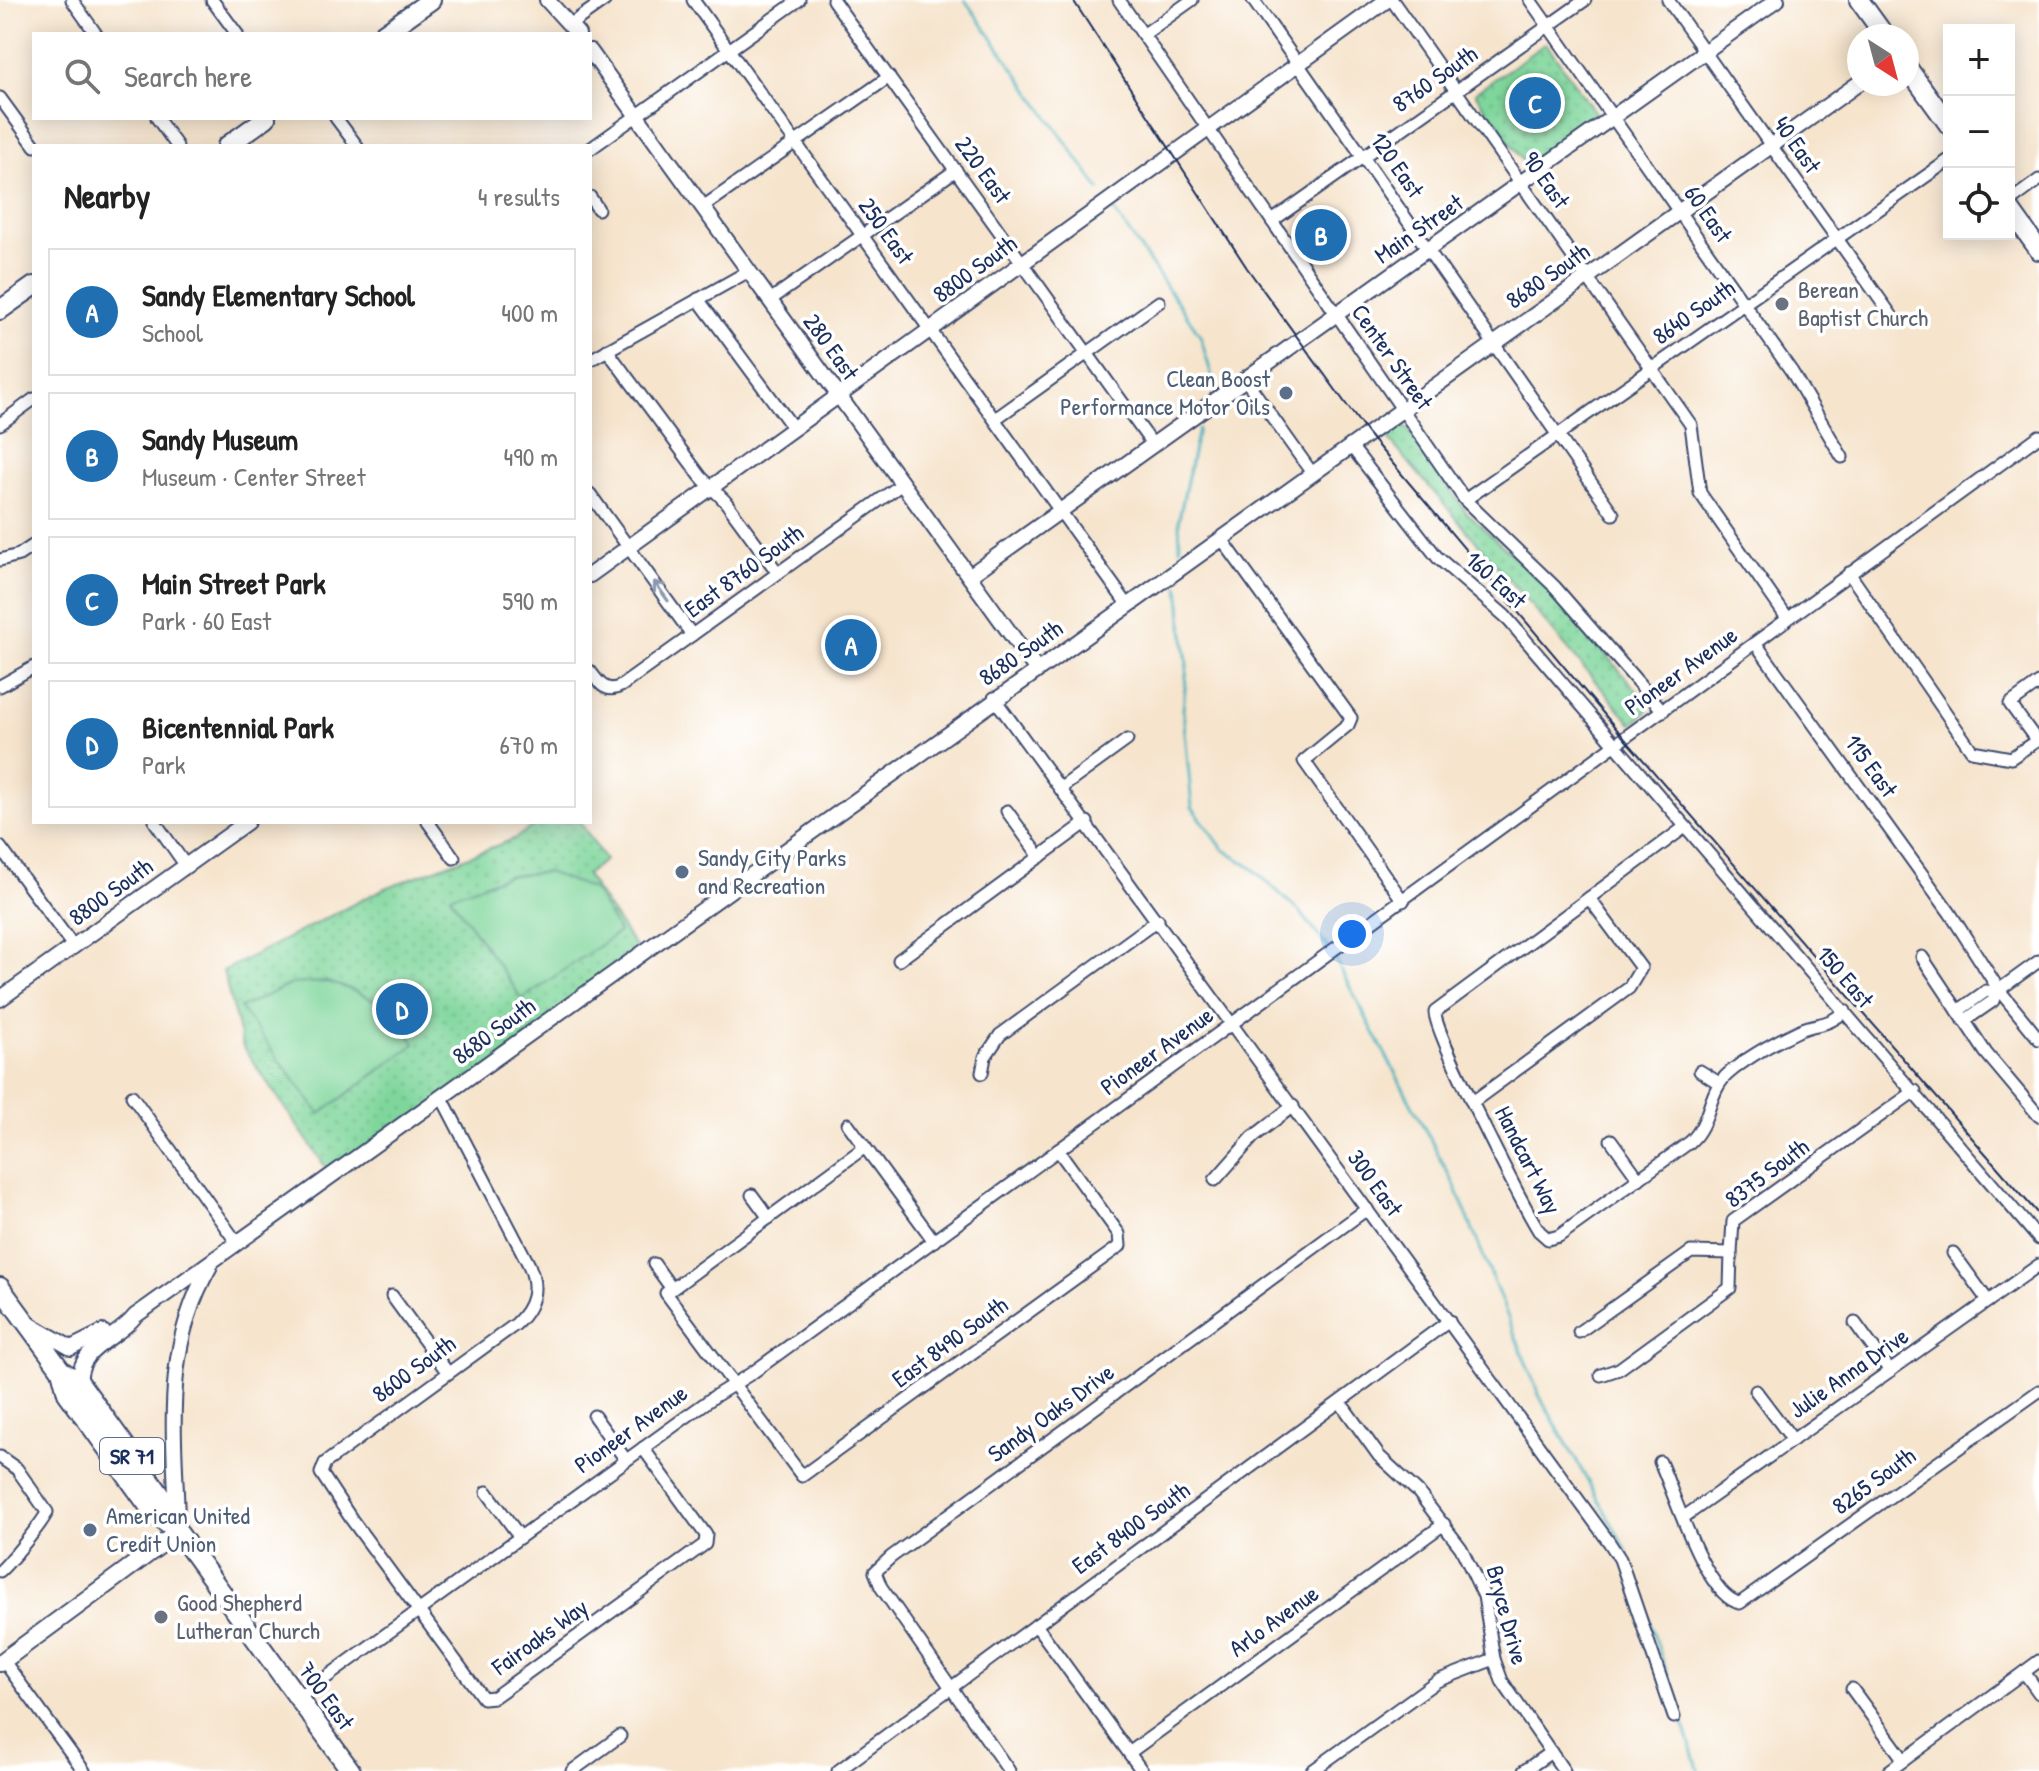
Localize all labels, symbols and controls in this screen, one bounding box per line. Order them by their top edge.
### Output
north arrow [1847,24,1919,96]
map controls [1943,24,2015,240]
button: + [1943,24,2015,96]
search box [32,32,592,120]
street label: 8760 South [1386,37,1483,119]
icon: search [60,54,104,98]
text: Search here [124,56,252,96]
pin: C [1509,73,1561,133]
button: − [1943,96,2015,168]
street label: 40 East [1767,110,1829,180]
street label: 120 East [1364,125,1432,204]
street label: 220 East [948,129,1020,210]
street label: 90 East [1516,145,1578,215]
button: locate [1943,168,2015,240]
text: Nearby [64,173,150,219]
street label: 60 East [1678,178,1741,249]
text: 4 results [478,179,560,214]
street label: Main Street [1368,186,1470,270]
street label: 250 East [852,191,922,271]
pin: B [1295,205,1347,265]
street label: 8800 South [926,227,1023,309]
street label: 8680 South [1499,235,1596,316]
street label: 8640 South [1646,271,1741,351]
place label: Berean Baptist Church [1798,273,1928,333]
text: Sandy Elementary School [142,275,415,315]
text: A [86,295,98,330]
text: 400 m [501,295,558,330]
marker: Berean Baptist Church [1773,295,1791,313]
street label: Center Street [1345,297,1441,416]
street label: 280 East [797,306,867,387]
text: School [142,315,203,350]
place label: Clean Boost Performance Motor Oils [1060,362,1271,422]
marker: Clean Boost Performance Motor Oils [1277,384,1295,402]
text: Sandy Museum [142,419,298,459]
text: B [85,439,99,474]
text: 490 m [503,439,558,474]
text: Museum · Center Street [142,459,366,494]
street label: East 8760 South [677,516,809,624]
street label: 160 East [1459,543,1535,616]
text: Main Street Park [142,563,326,603]
one-way arrow [653,581,669,603]
text: C [85,583,99,618]
text: 590 m [502,583,558,618]
text: Park · 60 East [142,603,271,638]
street label: 8680 South [972,612,1069,693]
pin: A [825,615,877,675]
street label: Pioneer Avenue [1618,618,1744,722]
text: Bicentennial Park [142,707,334,747]
text: D [86,727,98,762]
text: 670 m [499,727,558,762]
street label: 115 East [1838,727,1906,804]
text: Park [142,747,186,782]
place label: Sandy City Parks and Recreation [698,841,846,901]
street label: 8800 South [62,850,159,932]
marker: Sandy City Parks and Recreation [673,863,691,881]
your location [1332,914,1372,954]
street label: 150 East [1810,938,1882,1015]
pin: D [376,979,428,1039]
street label: 8680 South [445,989,541,1071]
street label: Pioneer Avenue [1094,998,1220,1102]
street label: Handcart Way [1488,1100,1570,1219]
street label: 8375 South [1718,1130,1815,1214]
street label: 300 East [1341,1143,1411,1223]
street label: East 8490 South [885,1288,1014,1394]
street label: Julie Anna Drive [1782,1319,1915,1425]
street label: 8600 South [365,1327,461,1409]
street label: Sandy Oaks Drive [981,1355,1120,1469]
street label: Pioneer Avenue [568,1376,694,1480]
road number: SR 71 [100,1438,164,1474]
street label: 8265 South [1825,1439,1921,1521]
street label: East 8400 South [1065,1474,1196,1581]
place label: American United Credit Union [106,1499,250,1559]
marker: American United Credit Union [81,1521,99,1539]
street label: Bryce Drive [1479,1562,1537,1668]
street label: Arlo Avenue [1222,1577,1325,1664]
place label: Good Shepherd Lutheran Church [177,1586,320,1646]
street label: Fairoaks Way [484,1591,594,1682]
marker: Good Shepherd Lutheran Church [152,1608,170,1626]
street label: 700 East [291,1655,363,1736]

